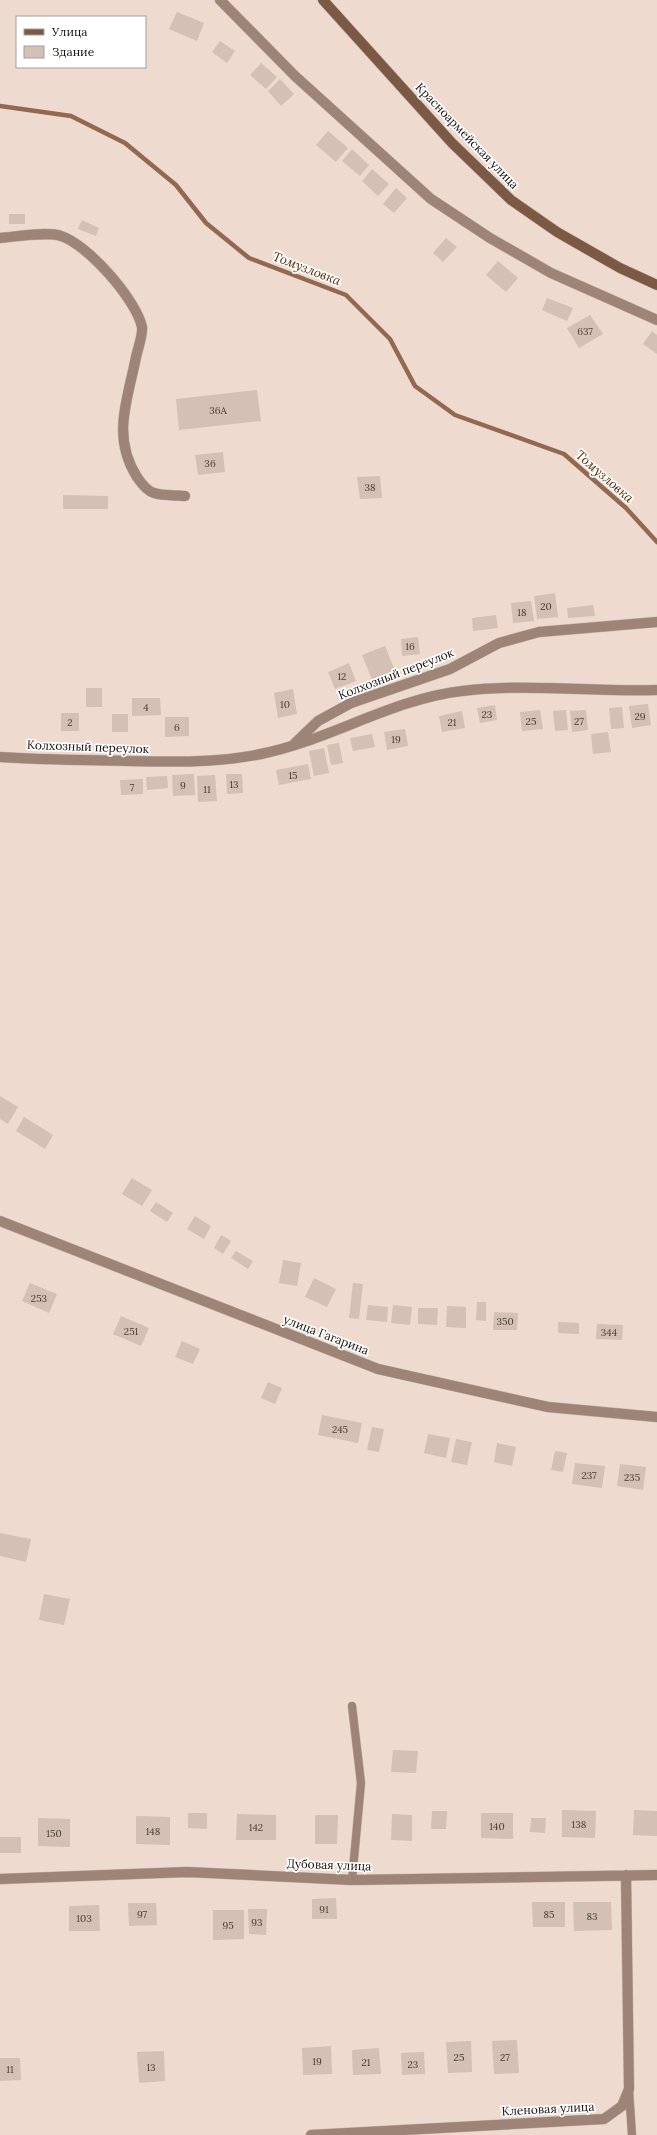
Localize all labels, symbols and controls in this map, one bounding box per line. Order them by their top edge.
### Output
legend [16,16,146,68]
text: Улица [51,24,88,39]
text: Здание [52,44,95,59]
street label: Красноармейская улица [413,79,522,192]
water label: Томузловка [270,248,344,290]
house number: 637 [577,325,593,338]
house number: 36А [209,404,228,417]
water label: Томузловка [572,447,638,507]
house number: 36 [204,457,216,470]
house number: 38 [364,481,376,494]
house number: 20 [540,600,552,613]
house number: 18 [517,606,527,619]
house number: 16 [405,640,415,653]
street label: Колхозный переулок [336,644,456,702]
house number: 12 [337,670,347,683]
house number: 10 [280,698,290,711]
house number: 4 [143,701,149,714]
house number: 23 [482,708,493,721]
house number: 29 [634,710,646,723]
house number: 25 [526,715,536,728]
house number: 27 [574,715,584,728]
house number: 2 [67,716,73,729]
house number: 21 [447,716,457,729]
house number: 6 [174,721,180,734]
house number: 19 [391,733,401,746]
street label: Колхозный переулок [27,737,150,756]
house number: 15 [288,769,298,782]
house number: 13 [229,778,239,791]
house number: 9 [180,779,186,792]
house number: 7 [130,781,135,794]
house number: 11 [203,783,211,796]
house number: 253 [31,1292,48,1305]
street label: улица Гагарина [281,1311,371,1358]
house number: 350 [496,1315,514,1328]
house number: 251 [124,1325,139,1338]
house number: 344 [601,1326,618,1339]
house number: 245 [332,1423,348,1436]
house number: 237 [581,1469,597,1482]
house number: 235 [624,1471,640,1484]
house number: 138 [572,1818,587,1831]
house number: 140 [489,1820,505,1833]
house number: 142 [249,1821,263,1834]
house number: 148 [146,1825,161,1838]
house number: 150 [46,1827,62,1840]
street label: Дубовая улица [286,1856,372,1873]
house number: 91 [319,1903,329,1916]
house number: 97 [137,1908,147,1921]
house number: 85 [543,1908,555,1921]
house number: 83 [586,1910,598,1923]
house number: 103 [76,1912,92,1925]
house number: 93 [251,1916,263,1929]
house number: 95 [222,1919,234,1932]
house number: 25 [454,2051,464,2064]
house number: 27 [500,2051,510,2064]
house number: 19 [312,2055,322,2068]
house number: 21 [361,2056,371,2069]
house number: 23 [408,2058,419,2071]
house number: 13 [146,2061,156,2074]
house number: 11 [6,2063,14,2076]
street label: Кленовая улица [501,2099,595,2118]

